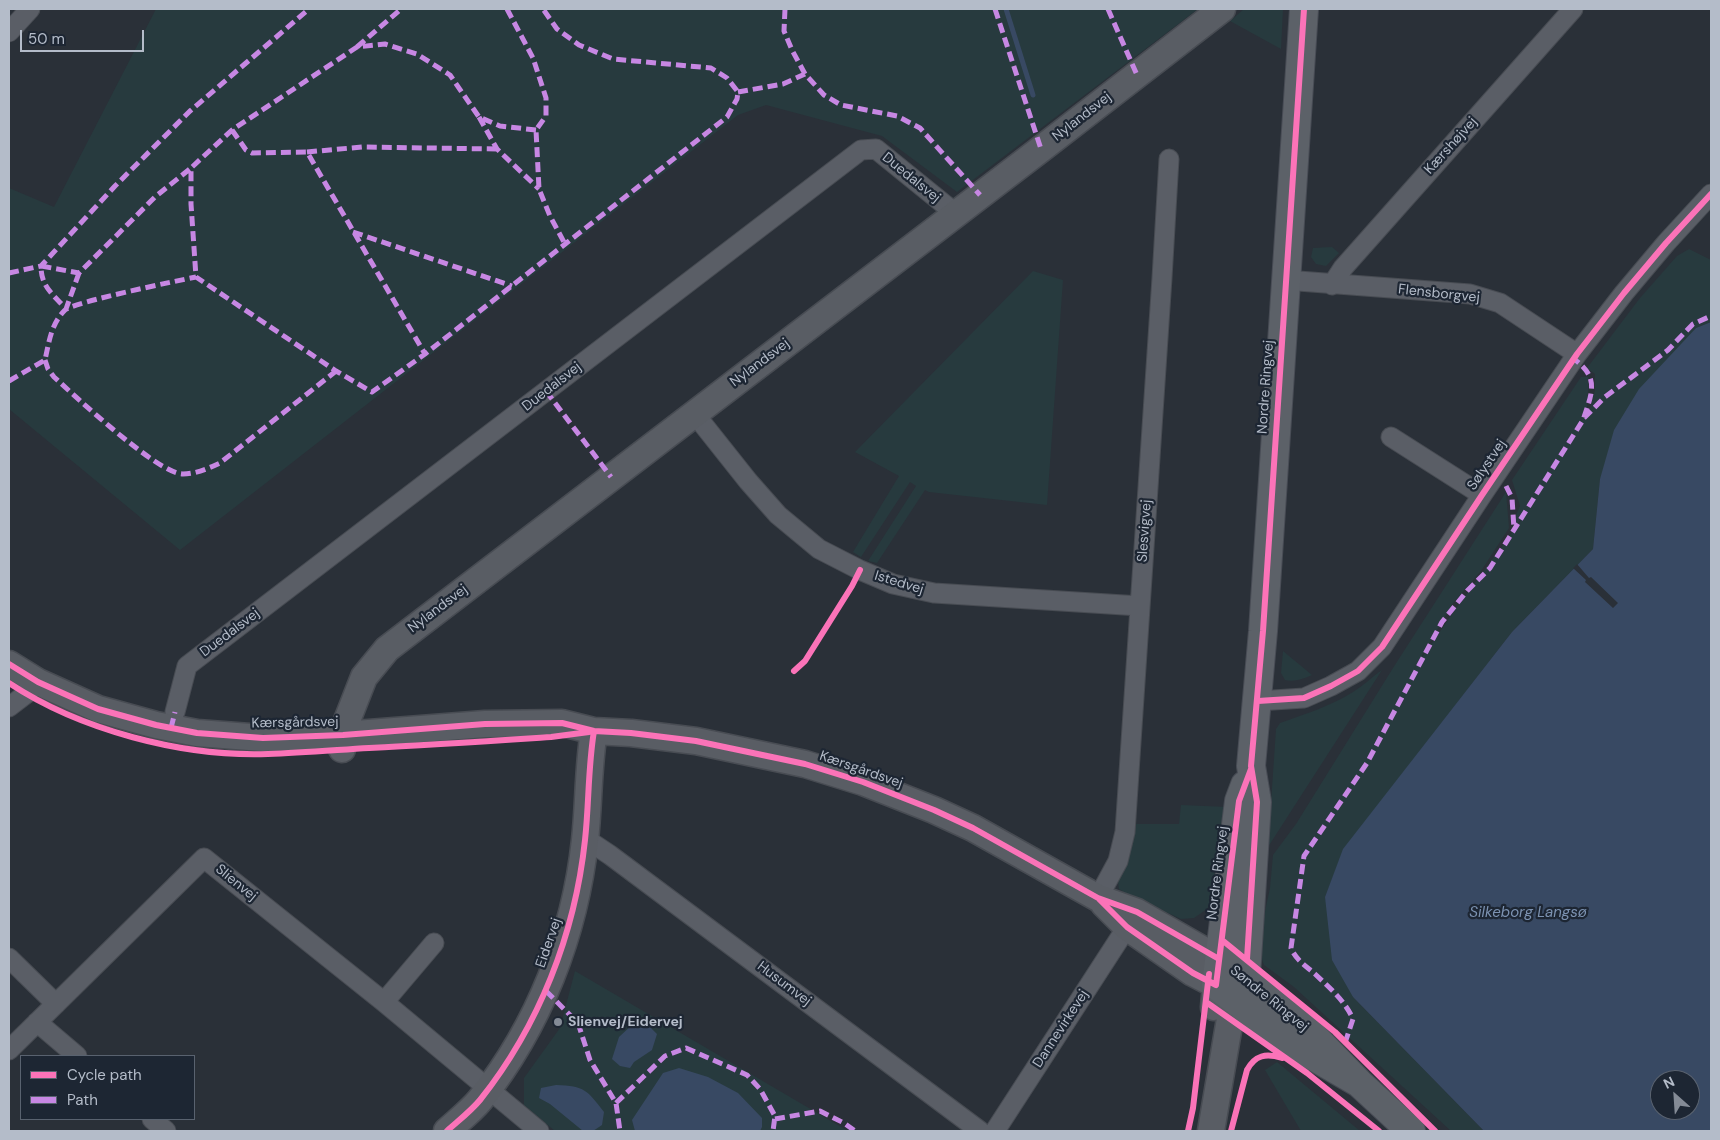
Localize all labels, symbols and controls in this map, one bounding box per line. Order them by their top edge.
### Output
scale bar [22,20,146,52]
text: 50 m [28,29,65,49]
street label: Nylandsvej [1049,89,1115,145]
street label: Kærshøjvej [1421,114,1481,178]
street label: Duedalsvej [878,149,944,207]
street label: Flensborgvej [1397,281,1481,307]
street label: Nylandsvej [727,335,793,391]
street label: Nordre Ringvej [1254,339,1278,435]
street label: Duedalsvej [519,359,585,415]
street label: Sølystvej [1464,436,1510,494]
street label: Slesvigvej [1134,499,1156,563]
street label: Istedvej [872,568,926,598]
street label: Nylandsvej [405,581,471,637]
street label: Duedalsvej [197,605,263,661]
street label: Kærsgårdsvej [251,714,339,732]
street label: Kærsgårdsvej [817,748,905,792]
street label: Nordre Ringvej [1204,825,1232,921]
street label: Slienvej [212,861,260,905]
water label: Silkeborg Langsø [1469,904,1587,922]
street label: Eidervej [533,916,565,970]
street label: Husumvej [754,958,814,1010]
street label: Søndre Ringvej [1226,962,1312,1036]
street label: Dannevirkevej [1030,987,1092,1071]
place label: Slienvej/Eidervej [568,1014,683,1030]
marker: Slienvej/Eidervej [552,1016,564,1028]
legend [20,1055,195,1120]
text: Cycle path [67,1065,142,1085]
north arrow [1650,1070,1700,1120]
text: N [1660,1072,1677,1093]
text: Path [67,1090,98,1110]

